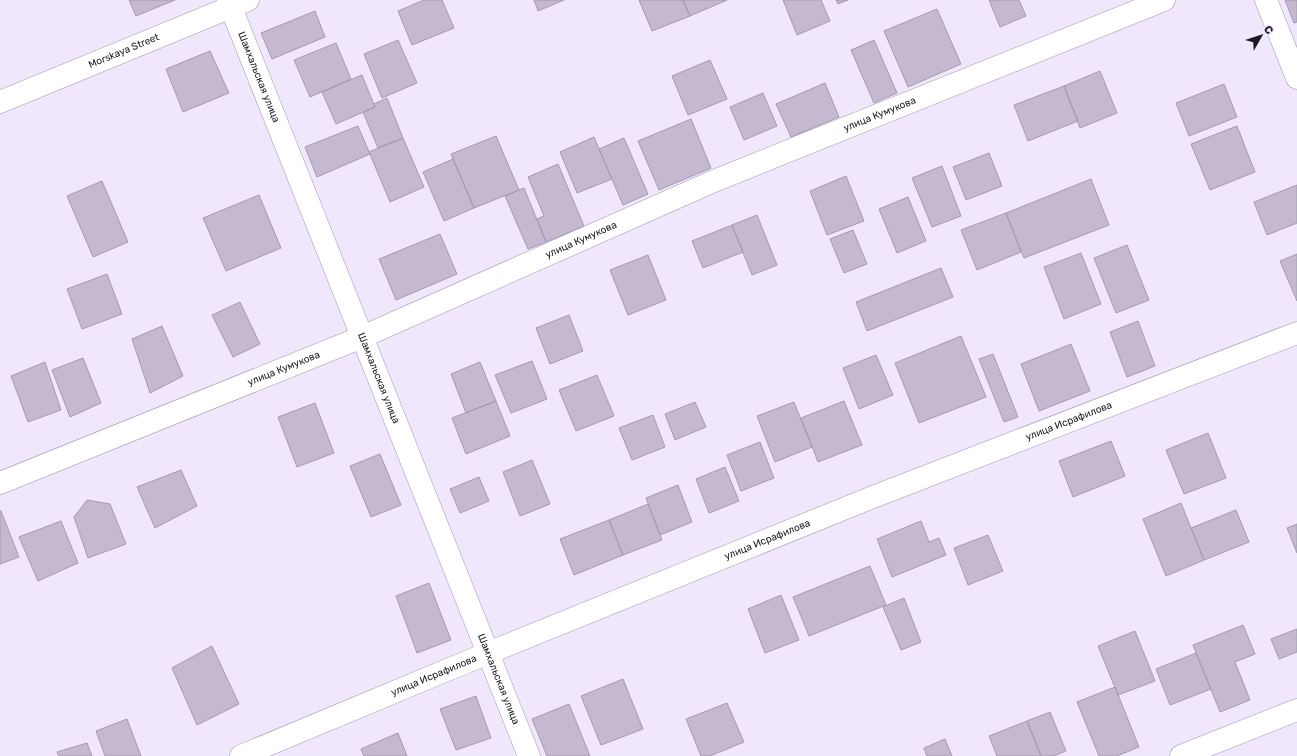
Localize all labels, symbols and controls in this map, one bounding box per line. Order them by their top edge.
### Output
north arrow [1241,16,1281,56]
text: С [1261,23,1276,37]
street label: Шамхальская улица [235,30,282,124]
street label: Morskaya Street [87,31,161,71]
street label: улица Кумукова [842,94,918,134]
street label: улица Кумукова [543,219,619,261]
street label: Шамхальская улица [355,331,402,425]
street label: улица Кумукова [246,349,322,389]
street label: улица Исрафилова [1024,399,1114,443]
street label: улица Исрафилова [723,517,812,563]
street label: Шамхальская улица [475,632,522,726]
street label: улица Исрафилова [389,652,479,699]

